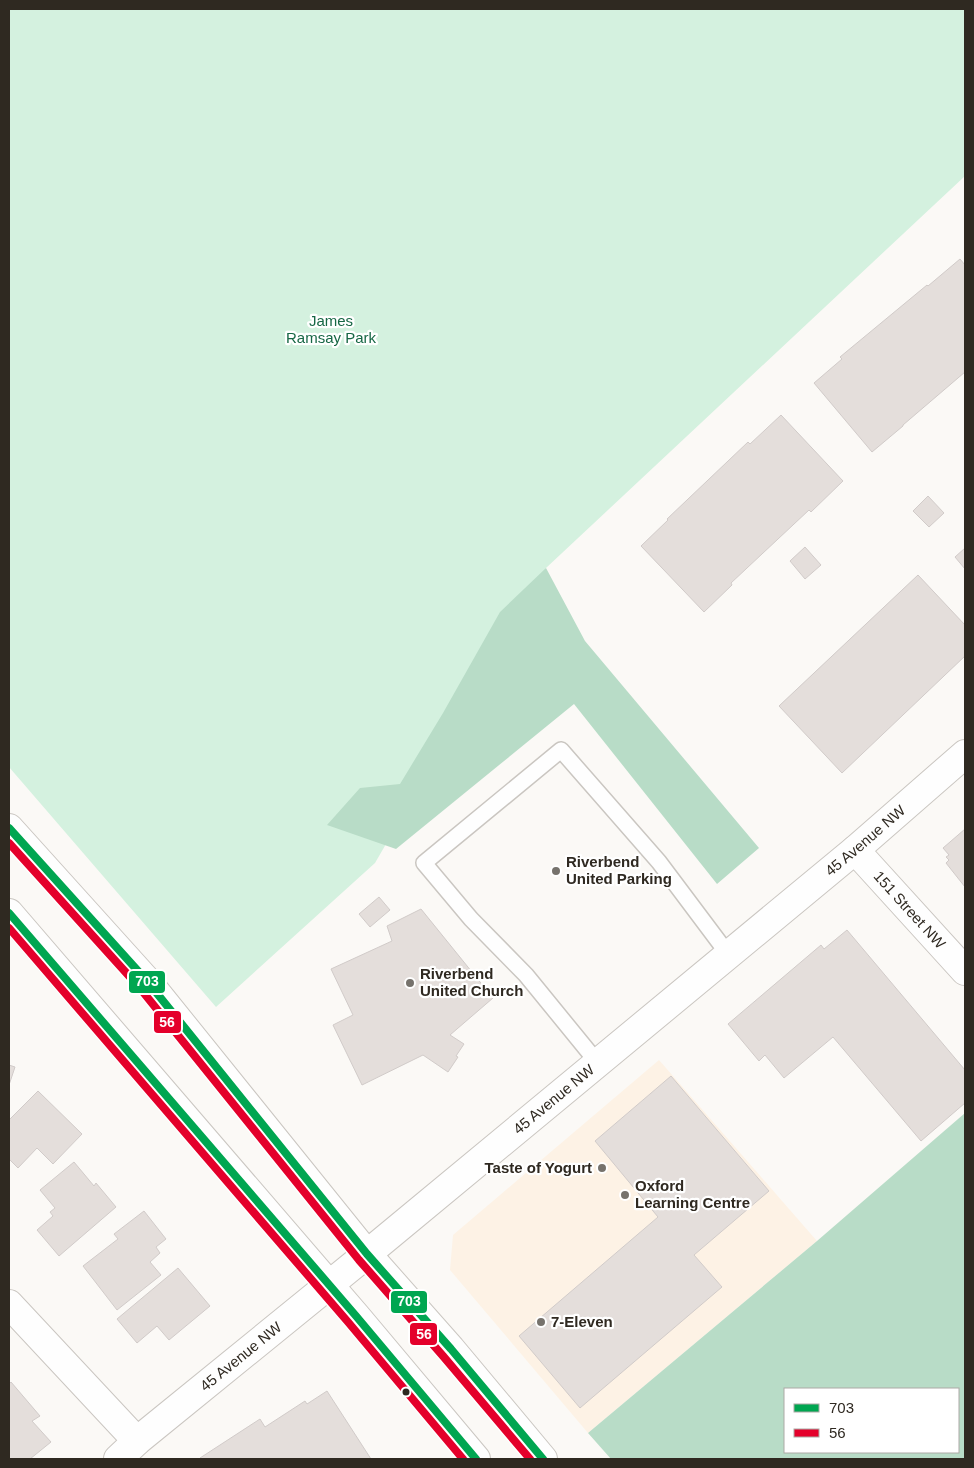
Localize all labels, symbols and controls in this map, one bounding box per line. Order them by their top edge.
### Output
park label: James Ramsay Park [286,312,377,346]
street label: 45 Avenue NW [821,801,909,879]
place label: Riverbend United Parking [566,853,672,887]
marker: Riverbend United Parking [550,865,562,877]
street label: 151 Street NW [870,867,950,952]
place label: Riverbend United Church [420,965,523,999]
line badge: 703 [128,970,166,994]
text: 703 [135,973,159,989]
marker: Riverbend United Church [404,977,416,989]
line badge: 56 [153,1010,182,1034]
text: 56 [159,1014,175,1030]
street label: 45 Avenue NW [510,1060,598,1137]
place label: Taste of Yogurt [484,1159,592,1176]
marker: Taste of Yogurt [596,1162,608,1174]
place label: Oxford Learning Centre [635,1177,750,1211]
marker: Oxford Learning Centre [619,1189,631,1201]
line badge: 703 [390,1290,428,1314]
text: 703 [397,1293,421,1309]
place label: 7-Eleven [551,1313,613,1330]
marker: 7-Eleven [535,1316,547,1328]
street label: 45 Avenue NW [196,1318,285,1394]
line badge: 56 [409,1322,438,1346]
text: 56 [416,1326,432,1342]
unlabelled marker [401,1387,411,1397]
legend [784,1388,959,1453]
text: 703 [829,1399,854,1416]
text: 56 [829,1424,846,1441]

